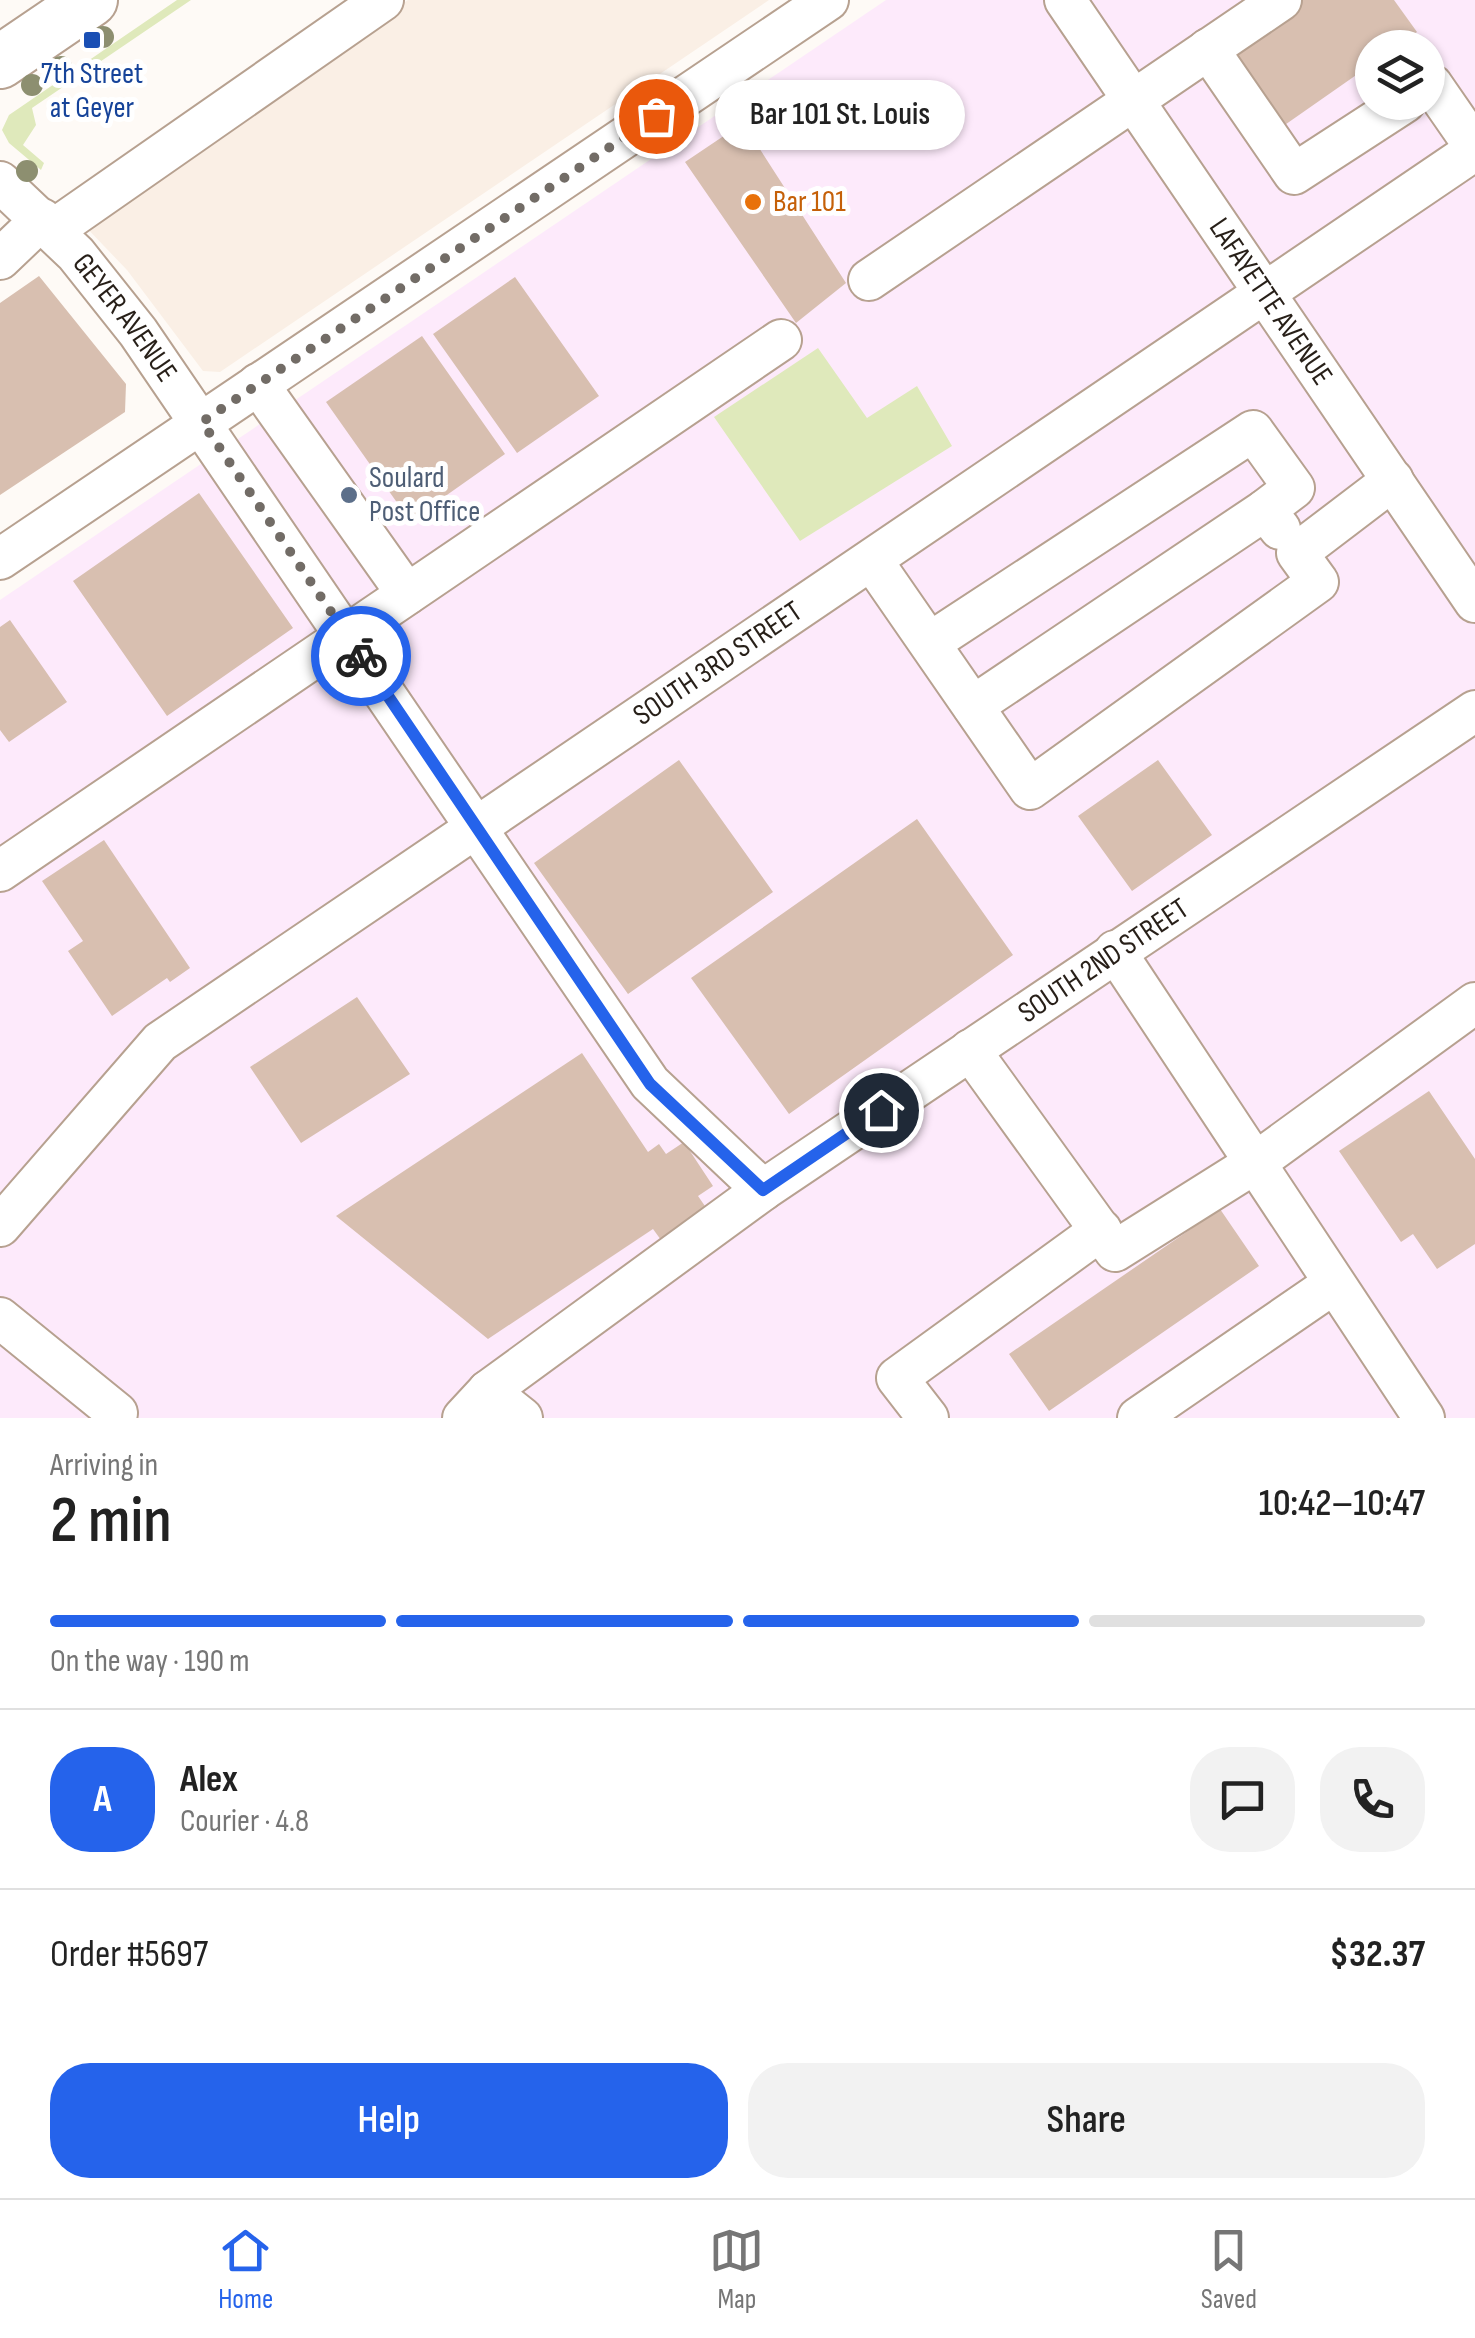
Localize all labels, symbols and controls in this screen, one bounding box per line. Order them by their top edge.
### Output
marker: 7th Street at Geyer [81,29,103,51]
map controls [1355,30,1445,120]
button: layers [1355,30,1445,120]
place label: 7th Street at Geyer [41,56,143,126]
pin [614,74,699,159]
callout: Bar 101 St. Louis [716,81,966,151]
icon: bag [629,89,684,144]
text: Bar 101 St. Louis [750,95,930,134]
place label: Bar 101 [773,184,846,220]
marker: Bar 101 [742,191,764,213]
street label: LAFAYETTE AVENUE [1201,211,1340,392]
street label: GEYER AVENUE [65,246,185,389]
place label: Soulard Post Office [369,460,480,530]
marker: Soulard Post Office [338,484,360,506]
street label: SOUTH 3RD STREET [627,594,809,734]
courier [311,606,411,706]
icon: bike [334,629,389,684]
street label: SOUTH 2ND STREET [1012,891,1196,1031]
pin [839,1068,924,1153]
icon: home [854,1083,909,1138]
text: Arriving in [50,1446,158,1485]
text: 10:42–10:47 [1259,1481,1425,1526]
text: 2 min [50,1483,172,1561]
text: On the way · 190 m [50,1642,250,1681]
button: chat [1190,1747,1295,1852]
button: phone [1320,1747,1425,1852]
text: Alex [180,1757,238,1802]
text: A [93,1777,112,1822]
text: Courier · 4.8 [180,1802,309,1841]
text: Order #5697 [50,1932,208,1977]
text: $32.37 [1330,1932,1425,1977]
button: Help [50,2063,728,2178]
button: Share [748,2063,1425,2178]
tab: Home [218,2223,273,2316]
tab: Map [709,2223,764,2316]
tab: Saved [1201,2223,1257,2316]

